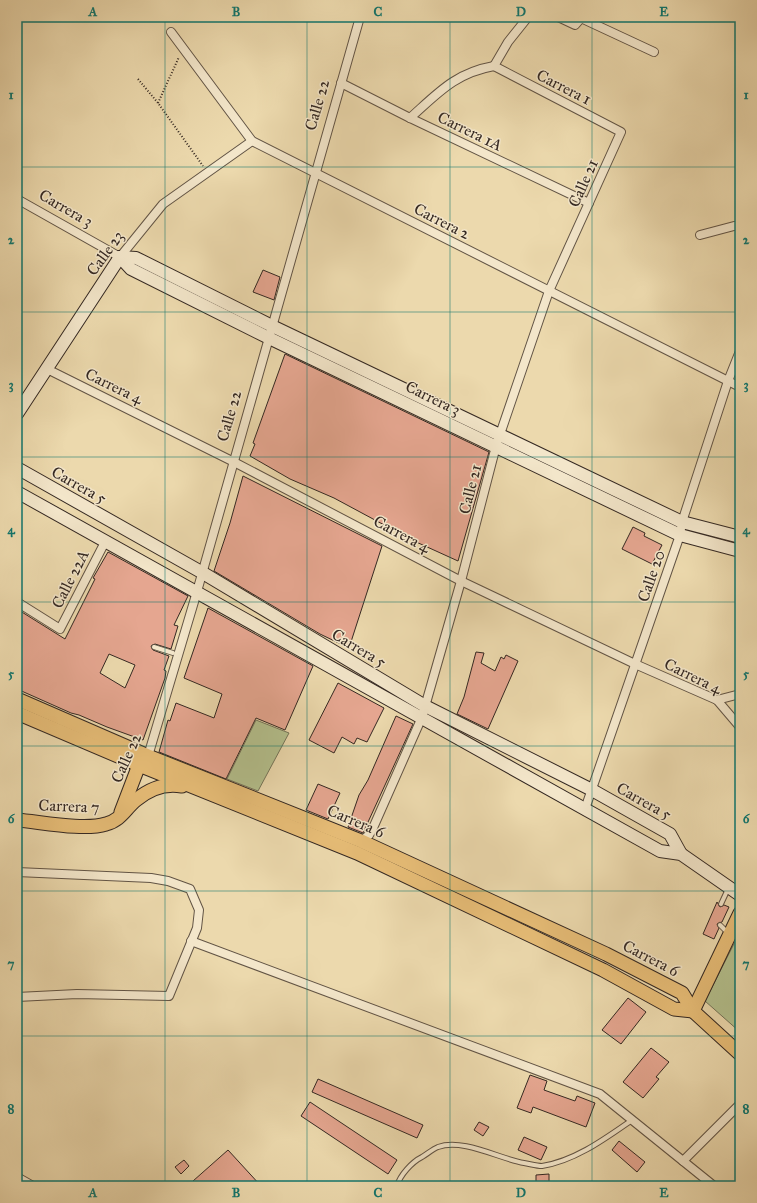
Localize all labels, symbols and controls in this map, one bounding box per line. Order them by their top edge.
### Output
text: A [88,4,98,20]
text: B [232,4,241,20]
text: C [374,4,383,20]
text: D [516,4,526,20]
text: E [659,4,669,20]
street label: Carrera 1 [534,65,594,109]
street label: Calle 22 [301,77,333,133]
text: 1 [8,87,14,103]
text: 1 [743,87,749,103]
street label: Carrera 1A [435,107,506,155]
street label: Calle 21 [564,156,602,210]
street label: Carrera 3 [36,185,96,231]
street label: Carrera 2 [411,199,473,243]
street label: Calle 23 [82,227,128,279]
text: 2 [8,232,15,248]
text: 2 [743,232,750,248]
street label: Carrera 4 [82,364,147,408]
text: 3 [8,377,14,393]
street label: Carrera 3 [402,377,464,419]
text: 3 [743,377,749,393]
street label: Calle 22 [213,388,245,444]
street label: Carrera 5 [48,462,110,508]
street label: Calle 21 [455,462,485,516]
street label: Carrera 4 [370,511,434,557]
text: 4 [7,522,15,538]
text: 4 [742,522,750,538]
street label: Calle 22A [47,546,93,611]
street label: Calle 20 [633,548,669,604]
street label: Carrera 5 [328,624,390,672]
street label: Carrera 4 [661,654,726,698]
text: 5 [8,666,15,682]
text: 5 [743,666,750,682]
street label: Calle 22 [107,730,145,786]
street label: Carrera 5 [613,778,675,824]
street label: Carrera 7 [38,795,100,817]
street label: Carrera 6 [324,800,388,842]
text: 6 [8,811,16,827]
text: 6 [743,811,751,827]
street label: Carrera 6 [620,936,683,981]
text: 7 [8,956,15,972]
text: 7 [743,956,750,972]
text: 8 [8,1101,15,1117]
text: 8 [743,1101,750,1117]
text: A [88,1185,98,1201]
text: B [232,1185,241,1201]
text: C [374,1185,383,1201]
text: D [516,1185,526,1201]
text: E [659,1185,669,1201]

